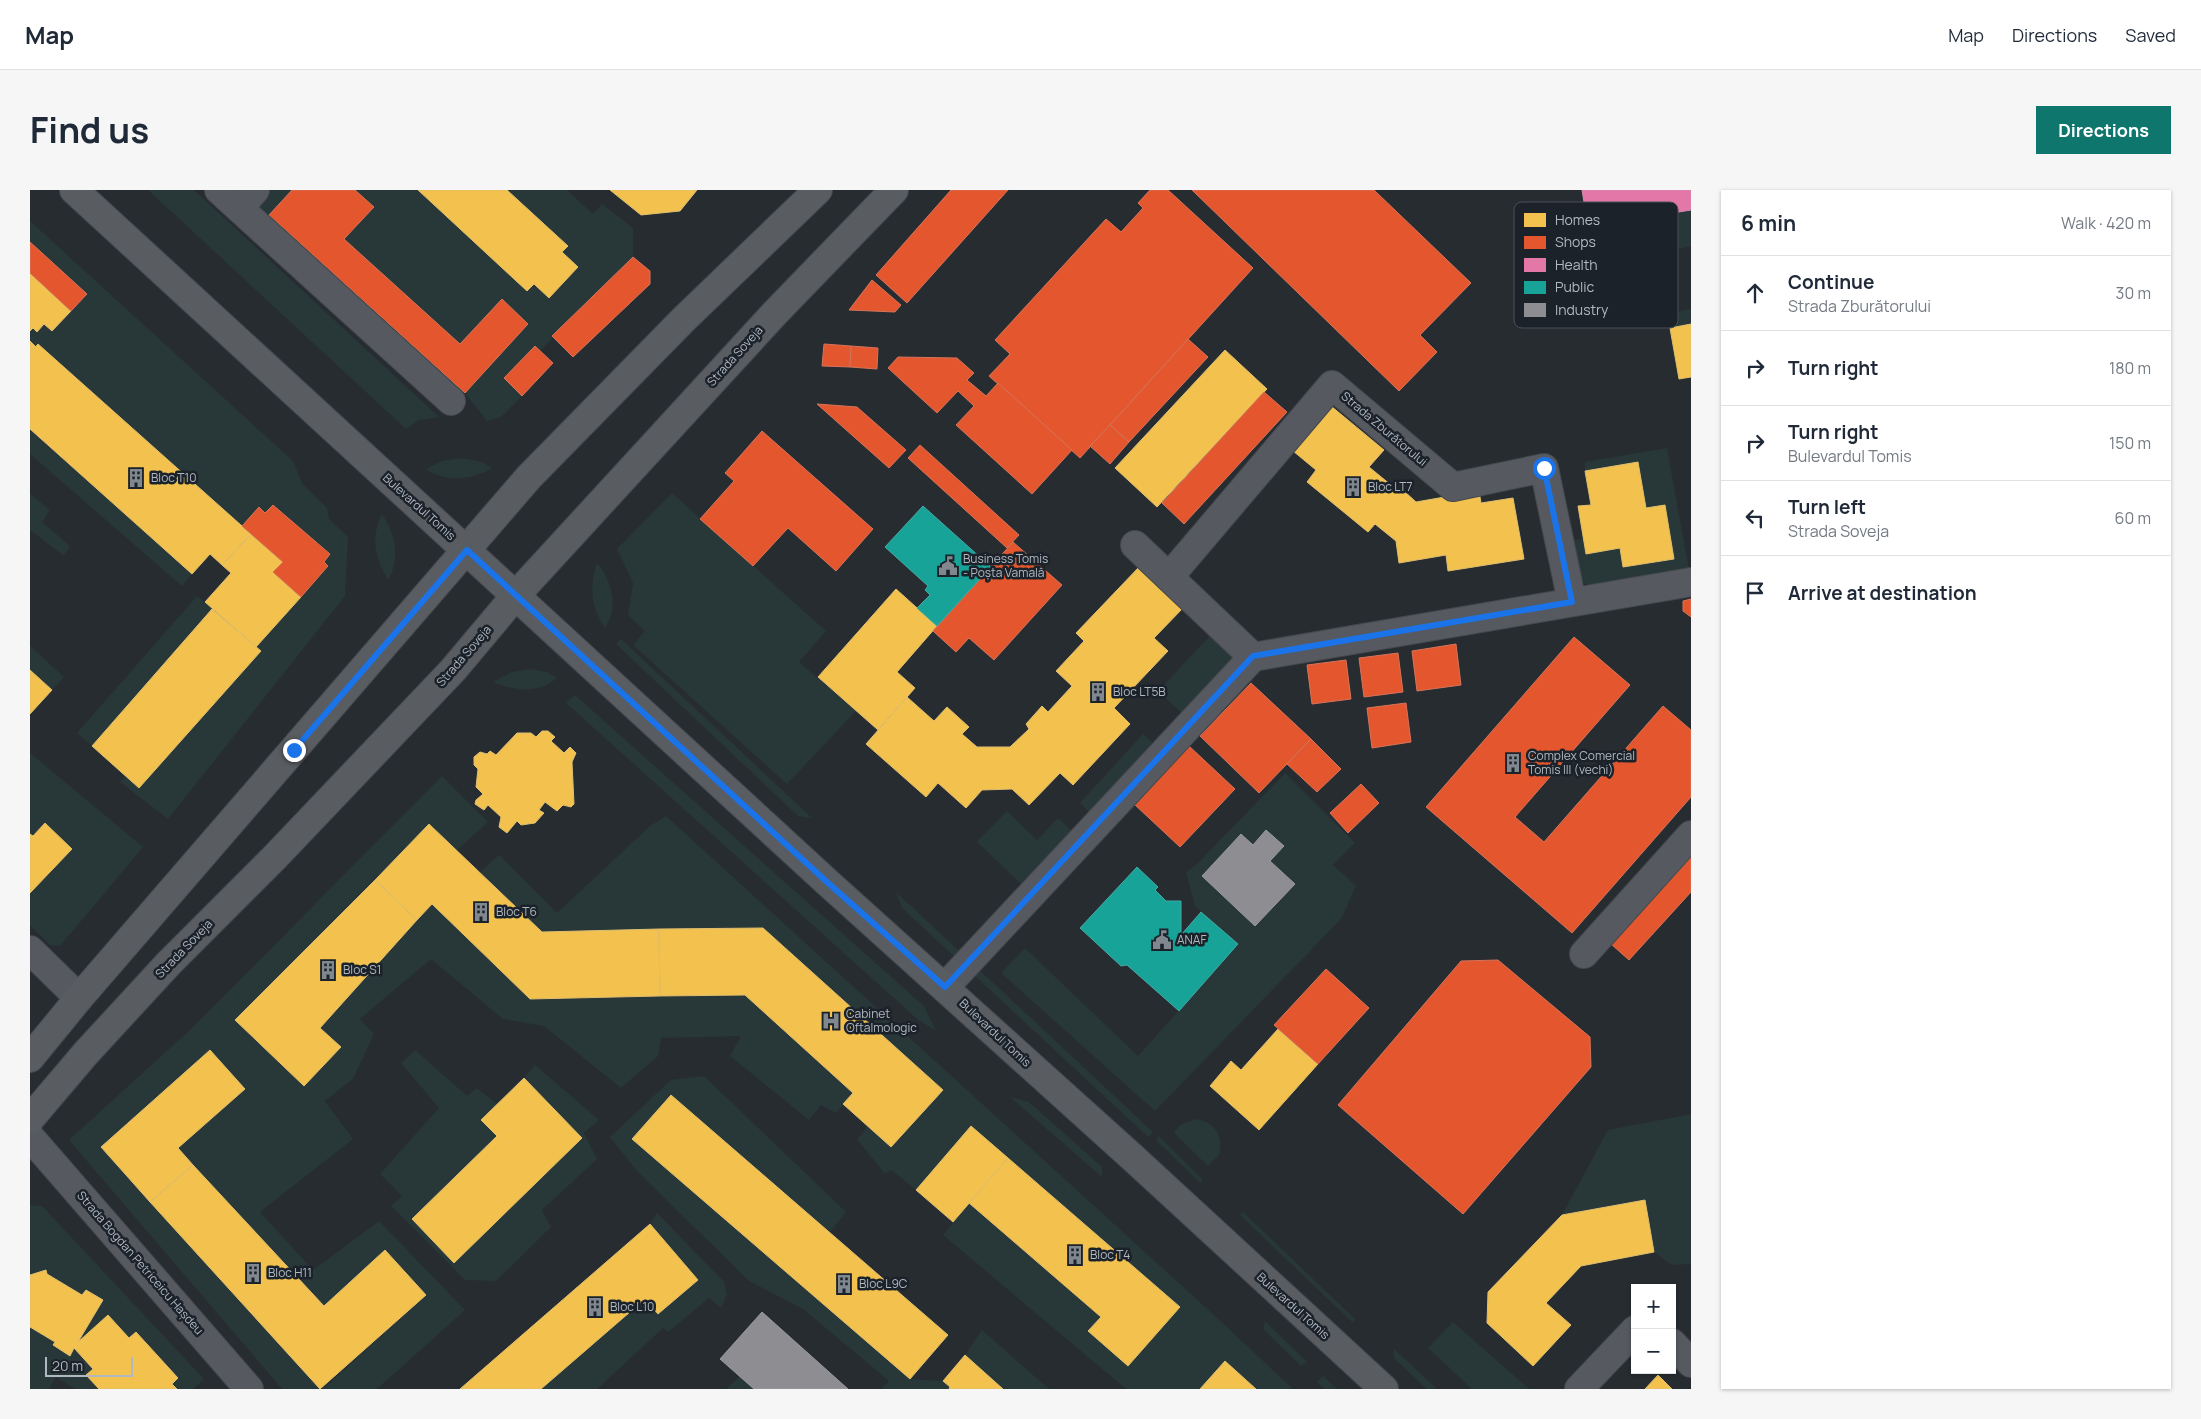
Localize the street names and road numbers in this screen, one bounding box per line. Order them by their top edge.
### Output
street label: Strada Soveja [703,322,766,390]
street label: Strada Zburătorului [1338,388,1431,470]
street label: Bulevardul Tomis [379,469,459,544]
street label: Strada Soveja [432,621,495,690]
street label: Strada Soveja [151,915,216,982]
street label: Bulevardul Tomis [956,995,1035,1070]
street label: Strada Bogdan Petriceicu Hașdeu [73,1187,207,1338]
street label: Bulevardul Tomis [1253,1268,1333,1343]

